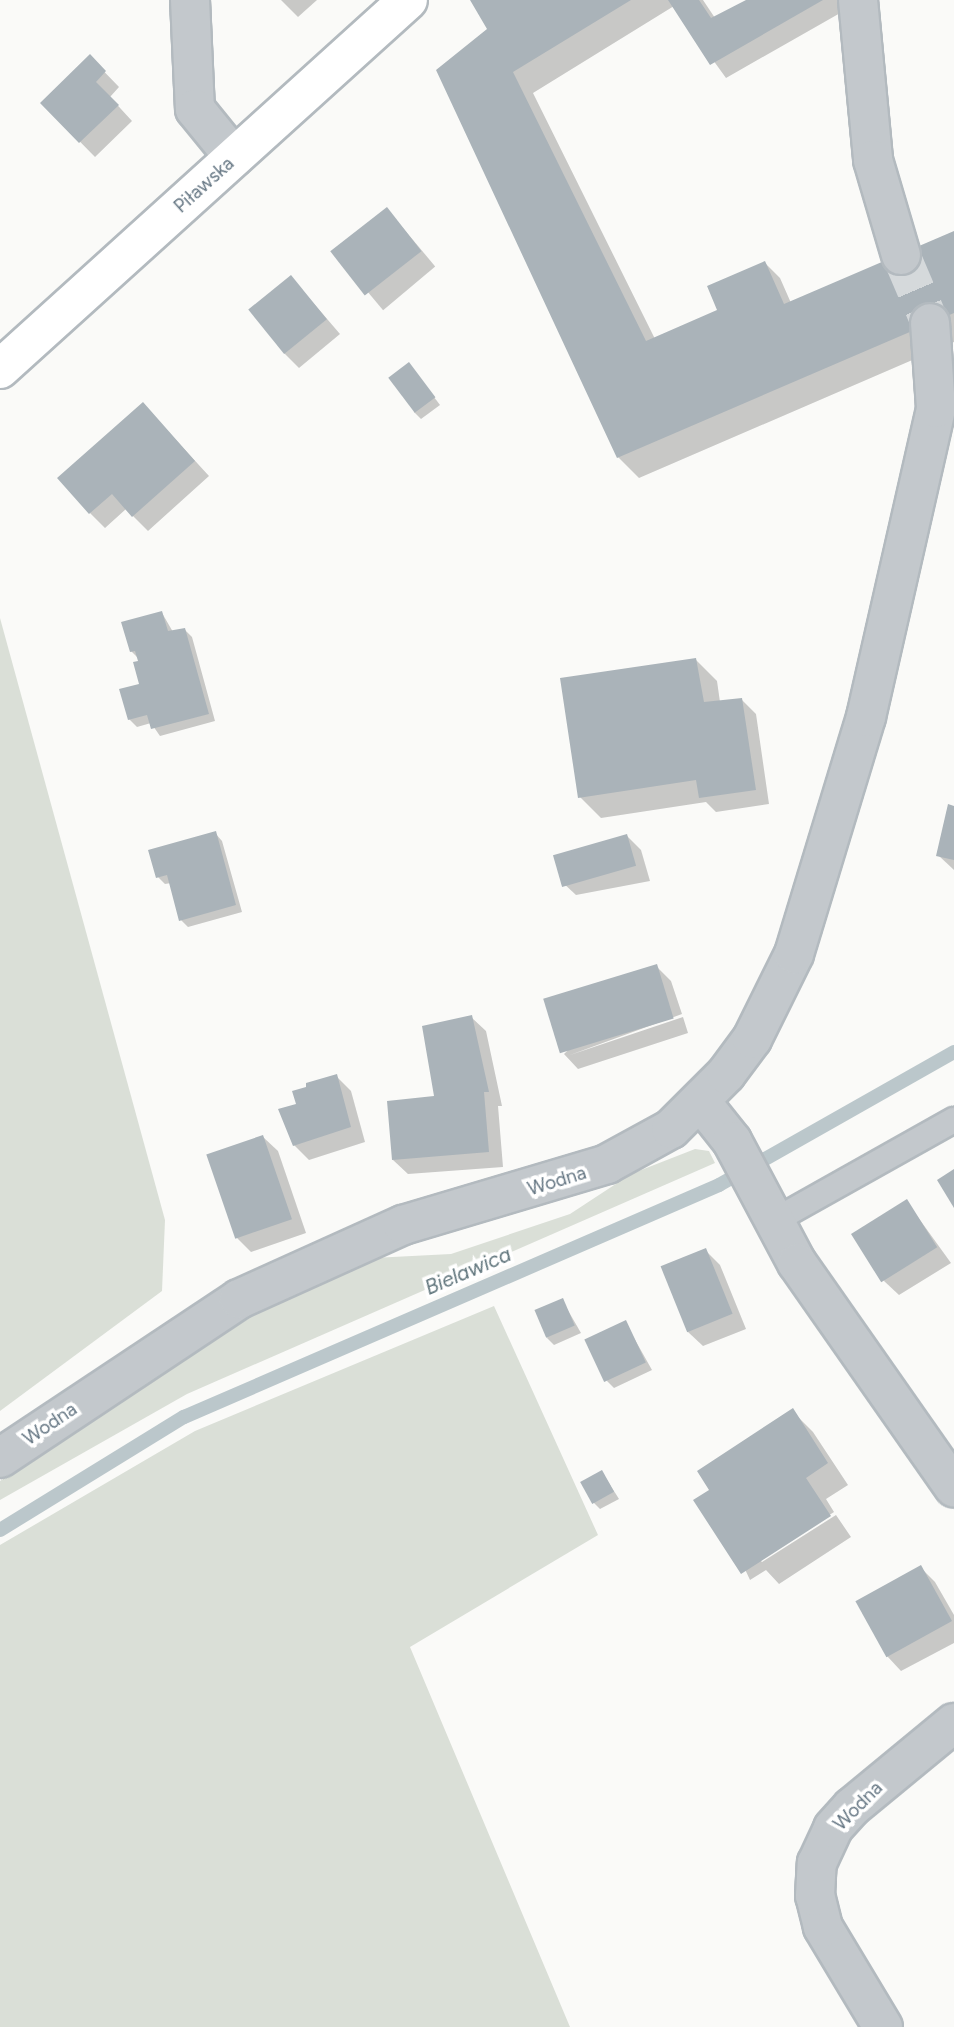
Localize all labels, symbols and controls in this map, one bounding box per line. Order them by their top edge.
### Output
street label: Piławska [169,152,239,218]
street label: Wodna [525,1161,589,1201]
water label: Bielawica [421,1242,515,1300]
street label: Wodna [19,1398,81,1450]
street label: Wodna [829,1777,887,1835]

